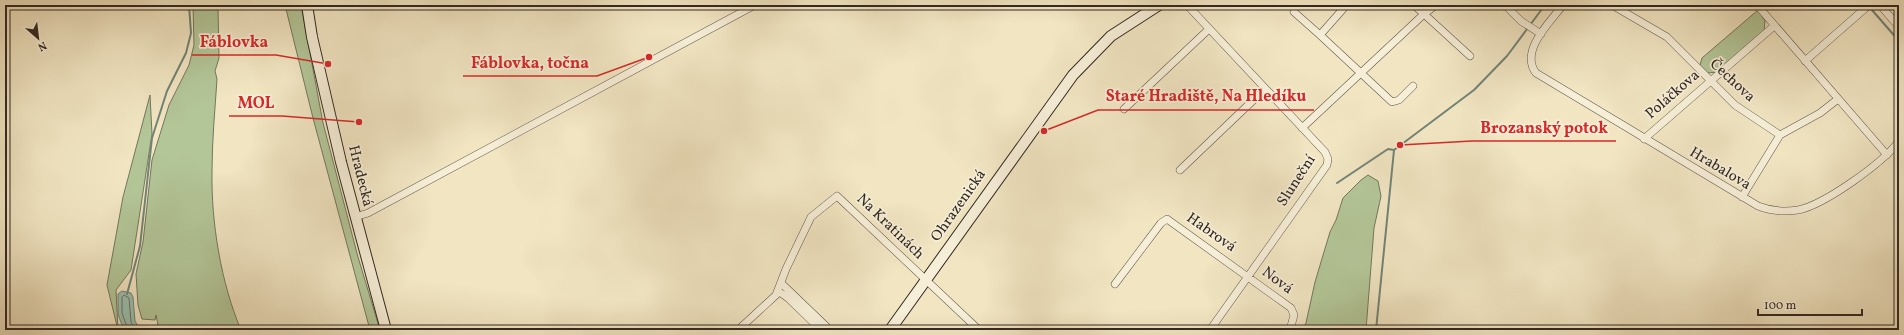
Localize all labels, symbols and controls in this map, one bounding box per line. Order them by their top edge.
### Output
north arrow [18,18,58,58]
callout: Fáblovka [192,27,276,55]
text: Fáblovka [200,32,269,54]
text: N [35,37,49,54]
callout: Fáblovka, točna [463,48,597,76]
text: Fáblovka, točna [471,53,589,75]
street label: Čechova [1705,54,1759,108]
street label: Poláčkova [1641,66,1705,124]
callout: Staré Hradiště, Na Hledíku [1098,82,1314,110]
text: Staré Hradiště, Na Hledíku [1106,86,1306,108]
callout: MOL [229,88,282,116]
text: MOL [238,93,275,115]
callout: Brozanský potok [1472,113,1616,141]
text: Brozanský potok [1480,118,1608,140]
street label: Hrabalova [1685,142,1755,196]
street label: Hradecká [342,143,378,209]
street label: Sluneční [1273,151,1322,211]
street label: Ohrazenická [926,166,992,246]
street label: Na Kratinách [851,189,929,265]
street label: Habrová [1182,208,1240,258]
street label: Nová [1257,262,1297,300]
scale bar [1758,291,1862,317]
text: 100 m [1764,298,1797,314]

